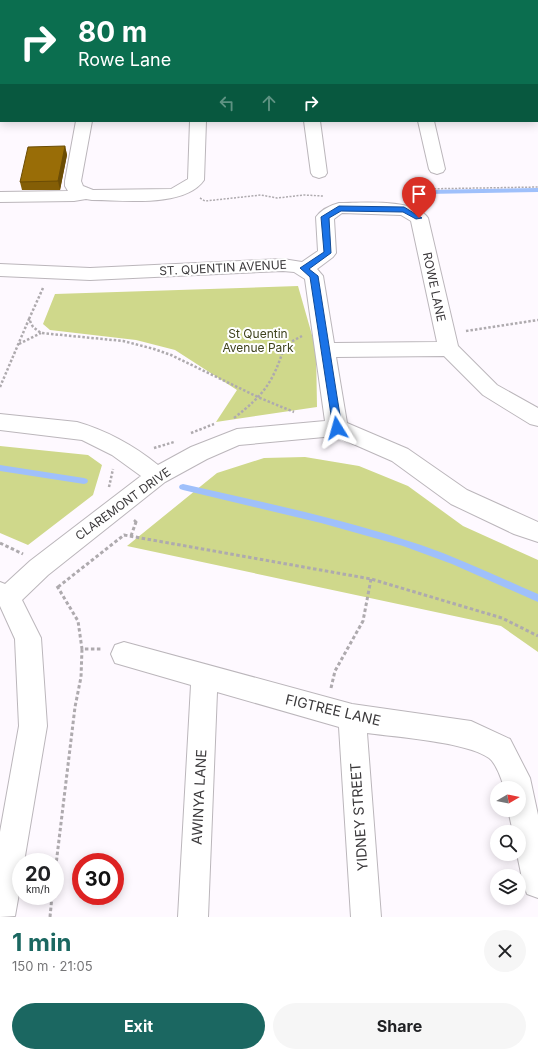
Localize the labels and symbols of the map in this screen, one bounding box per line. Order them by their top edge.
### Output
pin [402,177,436,218]
street label: ROWE LANE [420,251,449,323]
street label: ST. QUENTIN AVENUE [159,257,287,278]
park label: St Quentin Avenue Park [222,326,294,355]
position arrow [316,407,358,449]
street label: CLAREMONT DRIVE [72,464,173,543]
street label: FIGTREE LANE [284,690,382,729]
street label: AWINYA LANE [188,749,209,845]
street label: YIDNEY STREET [346,762,371,872]
north arrow [490,781,526,817]
speed limit sign: 30 [72,853,124,905]

